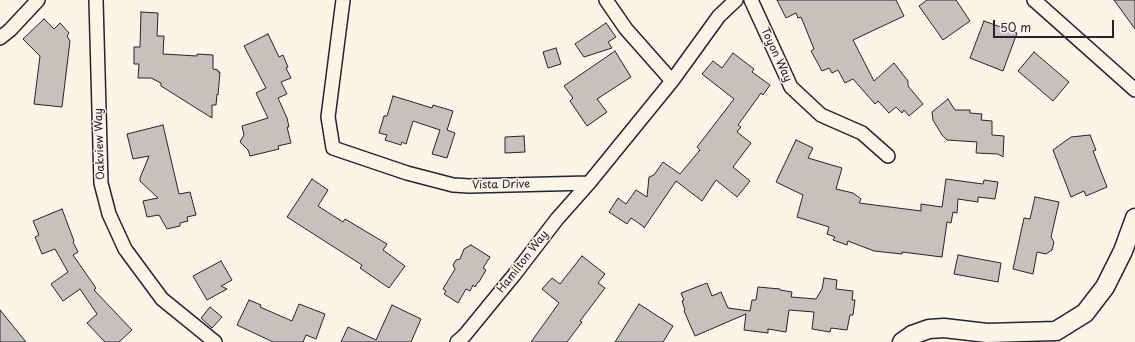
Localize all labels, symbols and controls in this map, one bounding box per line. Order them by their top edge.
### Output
scale bar [995,12,1116,38]
text: 50 m [1000,18,1031,36]
street label: Toyon Way [758,26,794,84]
street label: Oakview Way [92,108,108,180]
street label: Vista Drive [472,178,530,192]
street label: Hamilton Way [495,228,551,296]

